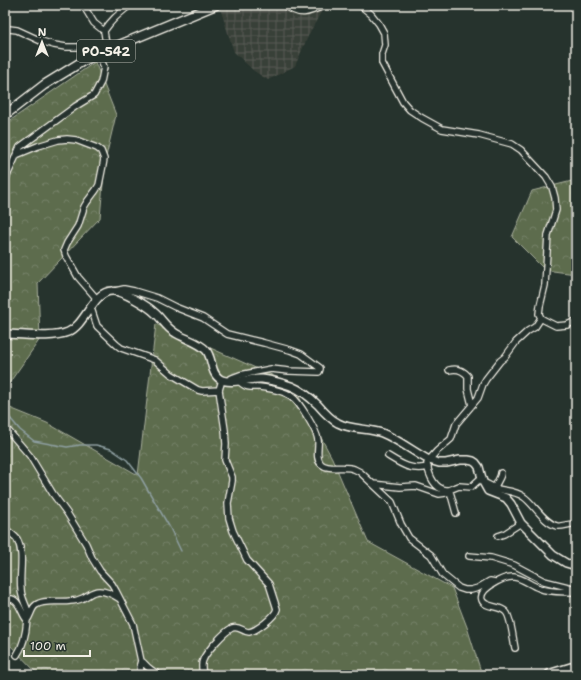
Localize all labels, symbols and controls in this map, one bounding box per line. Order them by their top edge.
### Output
north arrow [22,22,62,62]
text: N [38,25,47,40]
road number: PO-542 [77,40,135,62]
scale bar [24,632,90,658]
text: 100 m [30,638,66,654]

